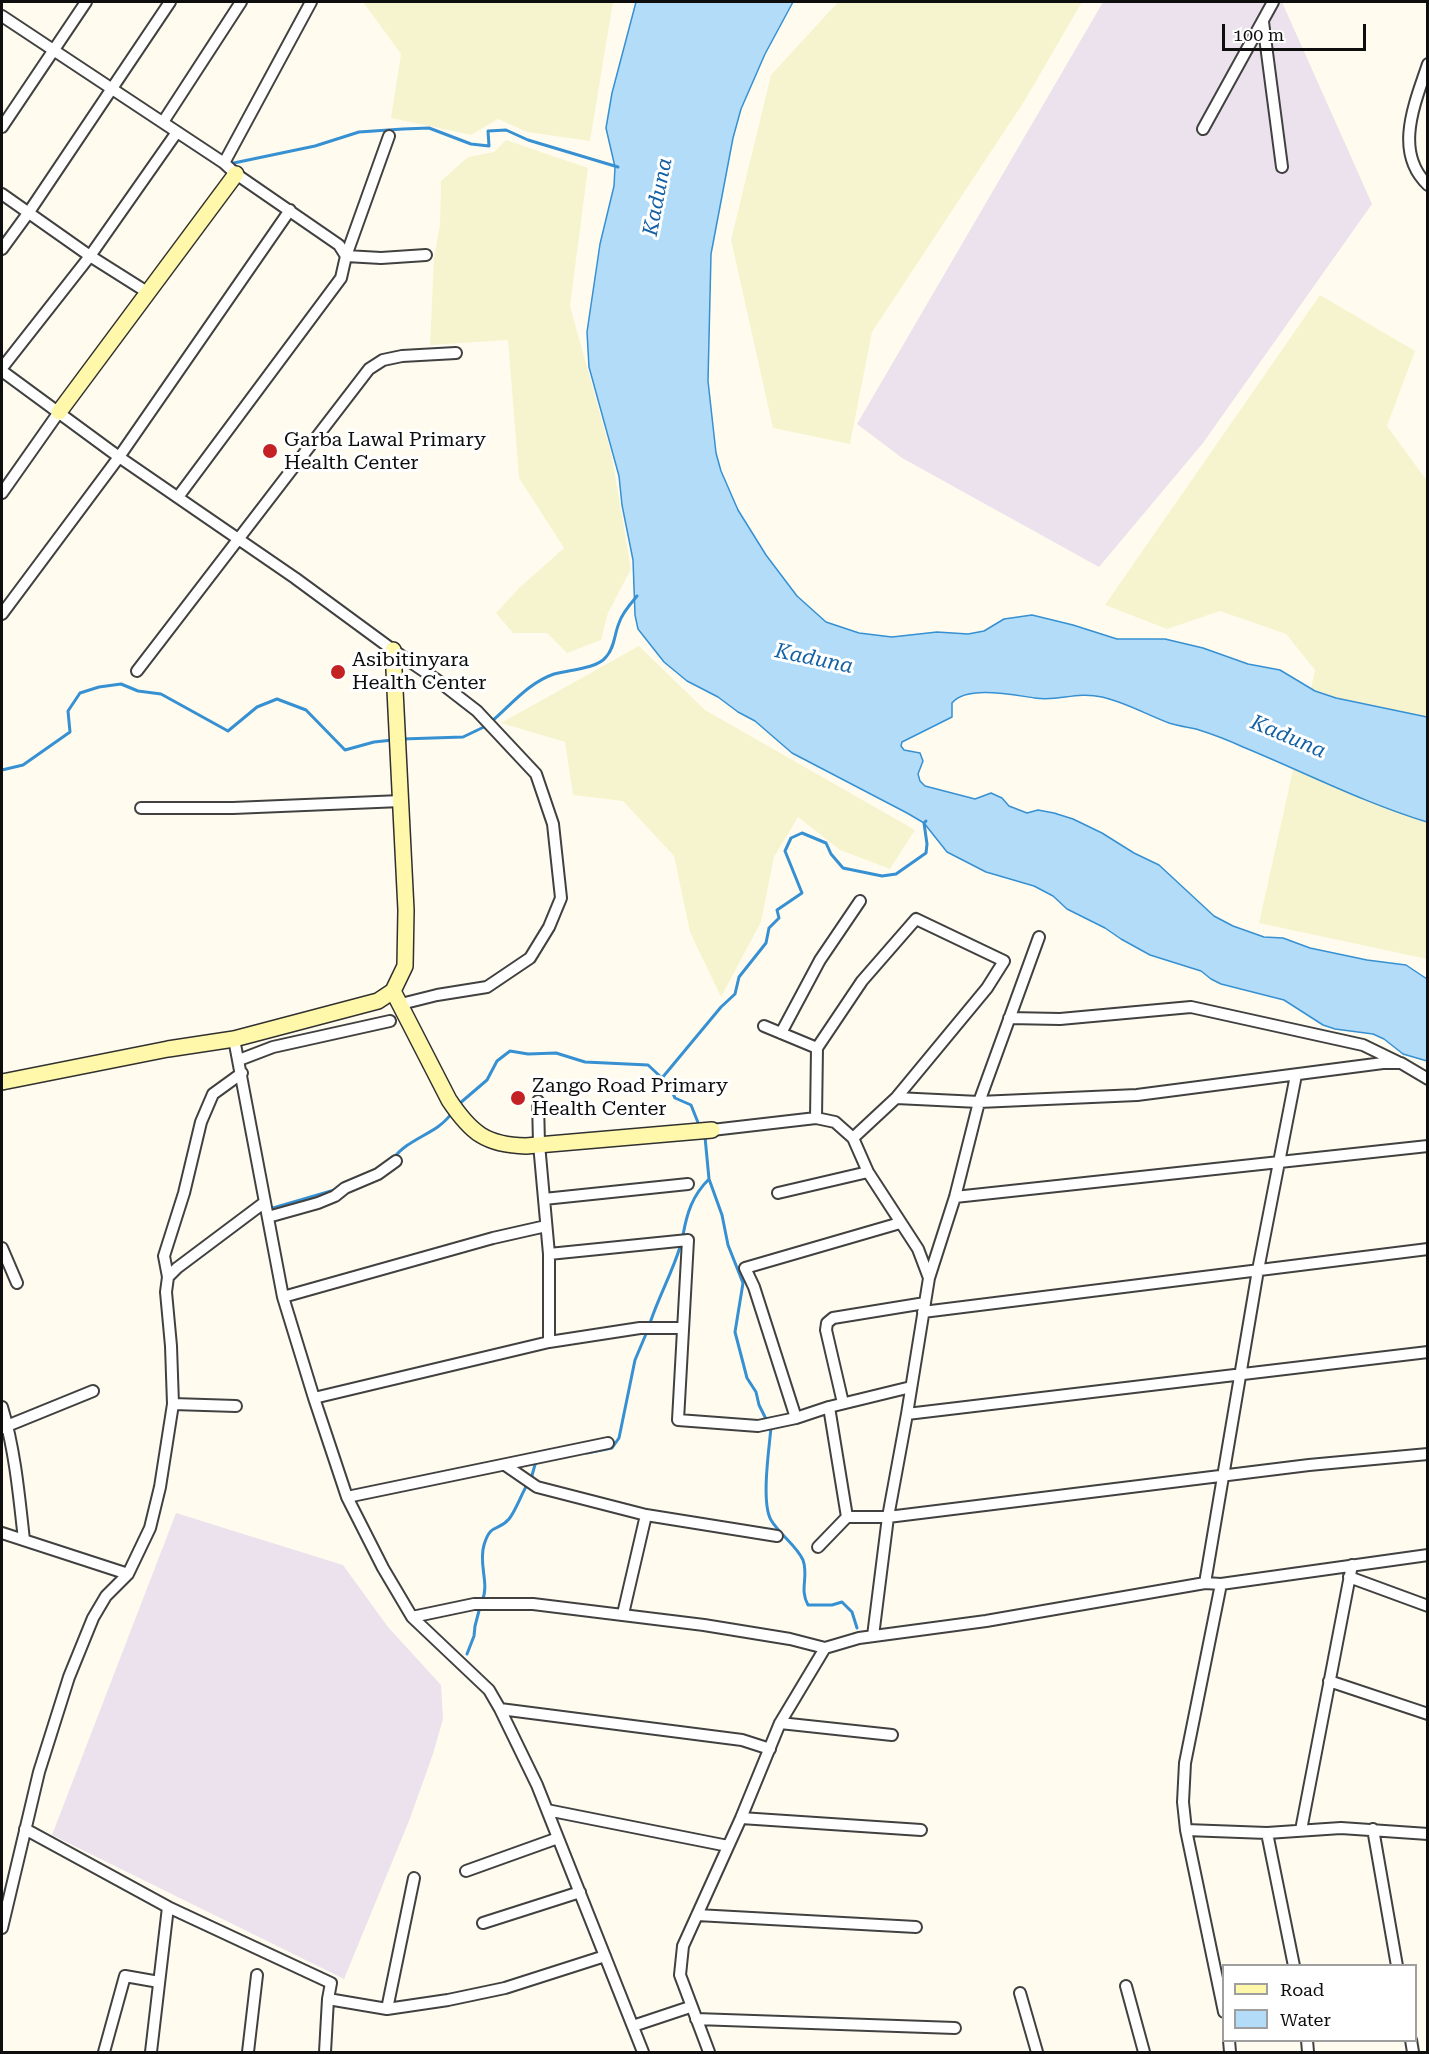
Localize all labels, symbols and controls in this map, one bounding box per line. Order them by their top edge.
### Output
scale bar [1225,12,1369,50]
text: 100 m [1233,24,1284,45]
water label: Kaduna [638,156,678,238]
place label: Garba Lawal Primary Health Center [284,428,486,475]
marker: Garba Lawal Primary Health Center [261,442,279,460]
water label: Kaduna [773,638,855,680]
place label: Asibitinyara Health Center [352,648,487,695]
marker: Asibitinyara Health Center [329,663,347,681]
water label: Kaduna [1247,710,1329,764]
place label: Zango Road Primary Health Center [532,1074,728,1121]
marker: Zango Road Primary Health Center [509,1089,527,1107]
legend [1222,1964,1417,2042]
text: Road [1280,1979,1324,2000]
text: Water [1280,2009,1331,2030]

